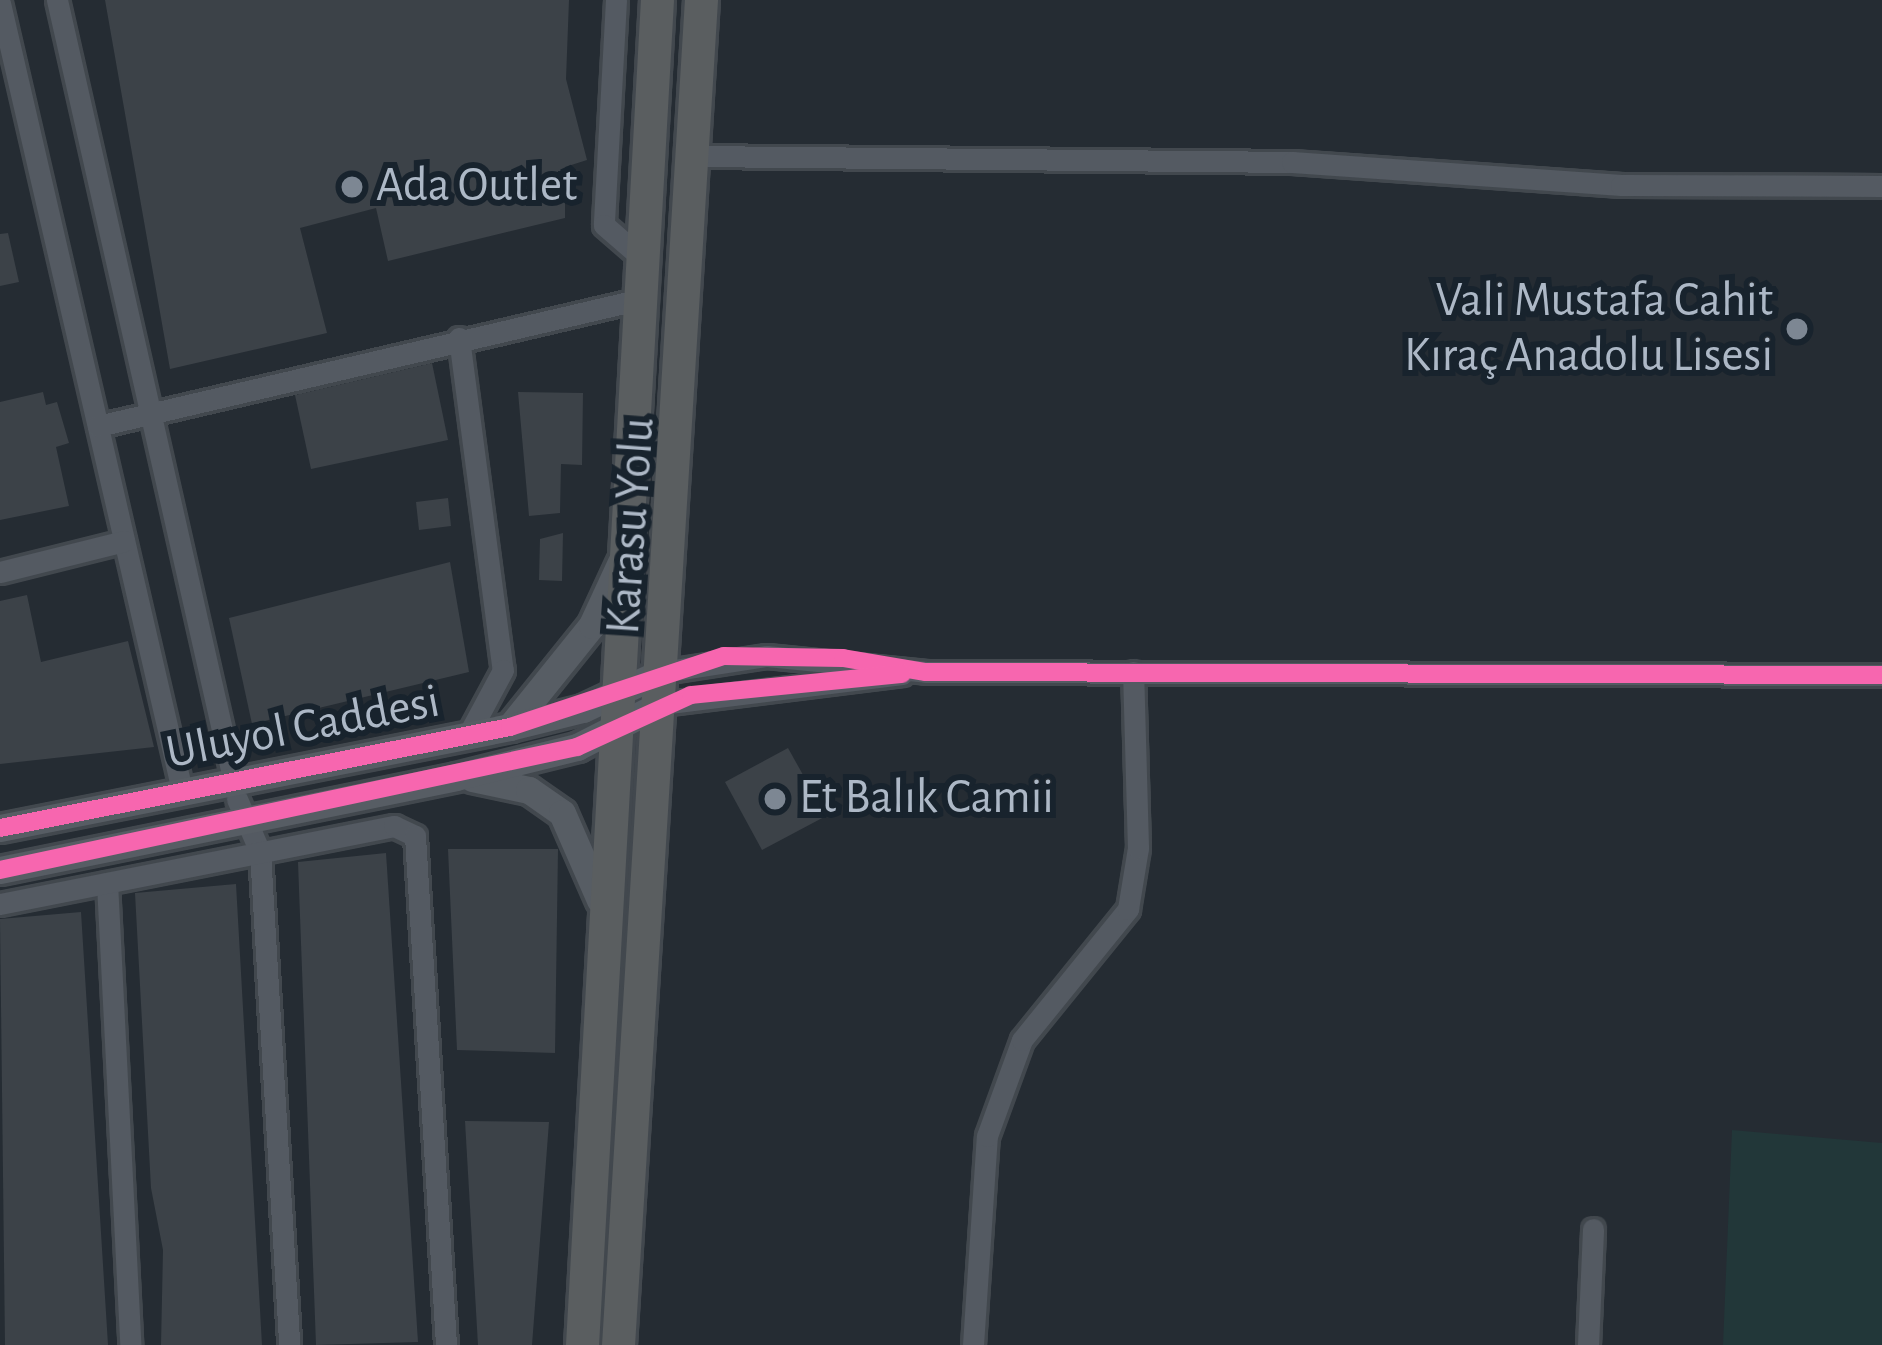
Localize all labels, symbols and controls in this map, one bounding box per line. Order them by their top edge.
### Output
place label: Ada Outlet [376,158,577,216]
marker: Ada Outlet [339,174,365,200]
place label: Vali Mustafa Cahit Kıraç Anadolu Lisesi [1404,272,1773,385]
marker: Vali Mustafa Cahit Kıraç Anadolu Lisesi [1784,316,1810,342]
street label: Karasu Yolu [596,416,668,636]
street label: Uluyol Caddesi [161,673,445,783]
place label: Et Balık Camii [799,770,1054,828]
marker: Et Balık Camii [762,786,788,812]

